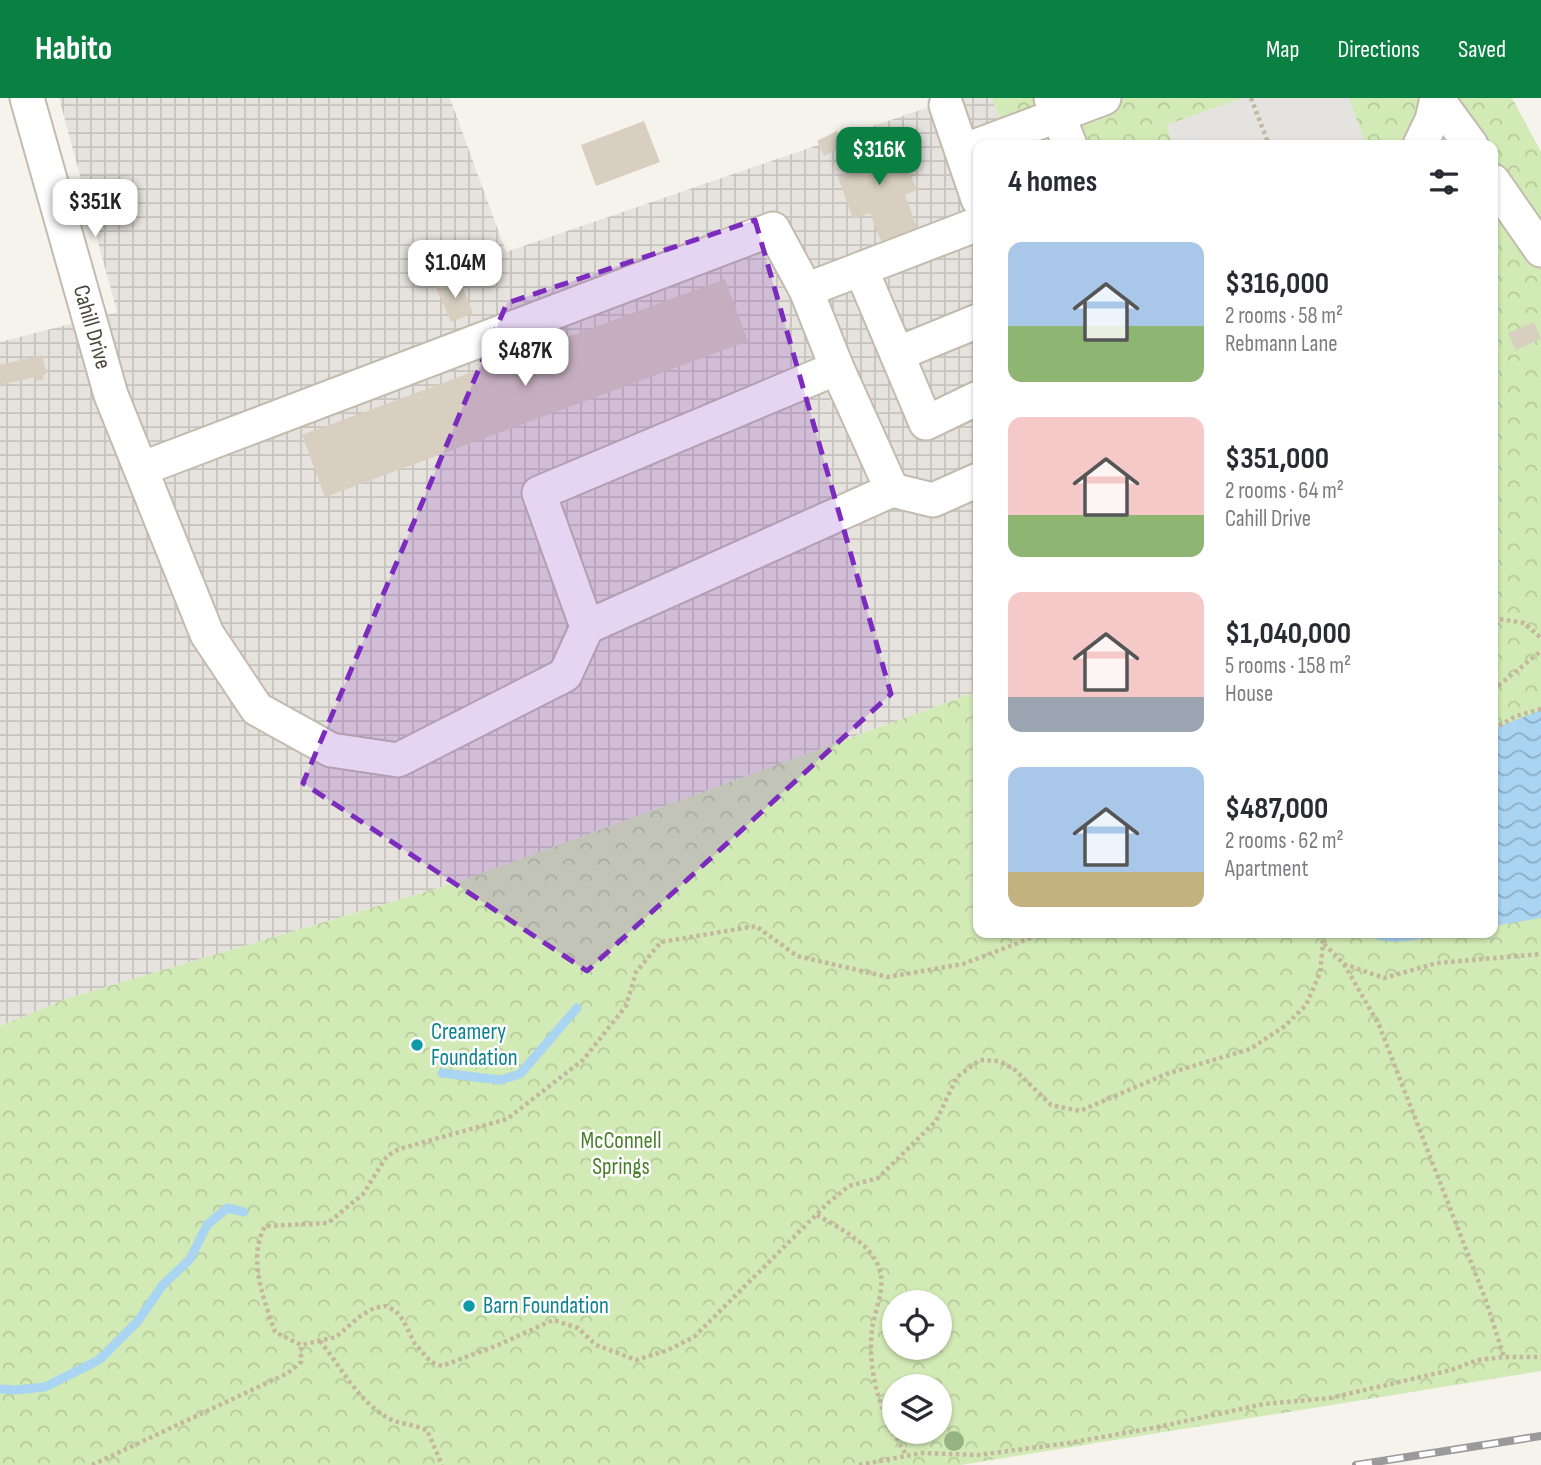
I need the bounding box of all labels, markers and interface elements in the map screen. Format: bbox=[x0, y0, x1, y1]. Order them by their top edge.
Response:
text: Habito bbox=[35, 29, 112, 69]
text: Map bbox=[1266, 35, 1299, 64]
text: Directions bbox=[1337, 35, 1420, 64]
text: Saved bbox=[1458, 35, 1506, 64]
pin: $316K bbox=[830, 127, 928, 187]
text: $316K bbox=[852, 136, 906, 164]
icon: filters bbox=[1425, 163, 1463, 201]
text: 4 homes bbox=[1008, 164, 1097, 200]
pin: $351K bbox=[46, 180, 144, 239]
text: $351K bbox=[69, 188, 121, 216]
pin: $1.04M bbox=[398, 240, 512, 300]
text: $1.04M bbox=[424, 249, 486, 277]
text: $316,000 bbox=[1225, 266, 1329, 302]
icon: home bbox=[1064, 270, 1148, 354]
street label: Cahill Drive bbox=[67, 282, 117, 372]
text: 2 rooms · 58 m² bbox=[1225, 302, 1343, 330]
pin: $487K bbox=[476, 328, 574, 388]
text: Rebmann Lane bbox=[1225, 330, 1338, 358]
text: $487K bbox=[498, 337, 552, 365]
text: $351,000 bbox=[1225, 441, 1329, 477]
icon: home bbox=[1064, 445, 1148, 529]
text: 2 rooms · 64 m² bbox=[1225, 477, 1344, 505]
text: Cahill Drive bbox=[1225, 505, 1311, 533]
text: $1,040,000 bbox=[1225, 616, 1351, 652]
icon: home bbox=[1064, 620, 1148, 704]
text: 5 rooms · 158 m² bbox=[1225, 652, 1351, 680]
text: House bbox=[1225, 680, 1273, 708]
text: $487,000 bbox=[1225, 791, 1328, 827]
icon: home bbox=[1064, 795, 1148, 879]
text: 2 rooms · 62 m² bbox=[1225, 827, 1344, 855]
text: Apartment bbox=[1225, 855, 1309, 883]
place label: Creamery Foundation bbox=[431, 1018, 518, 1072]
marker: Creamery Foundation bbox=[409, 1037, 425, 1053]
park label: McConnell Springs bbox=[581, 1127, 661, 1181]
map controls bbox=[882, 1290, 952, 1444]
button: locate bbox=[882, 1290, 952, 1360]
place label: Barn Foundation bbox=[483, 1292, 609, 1320]
marker: Barn Foundation bbox=[461, 1298, 477, 1314]
button: layers bbox=[882, 1374, 952, 1444]

